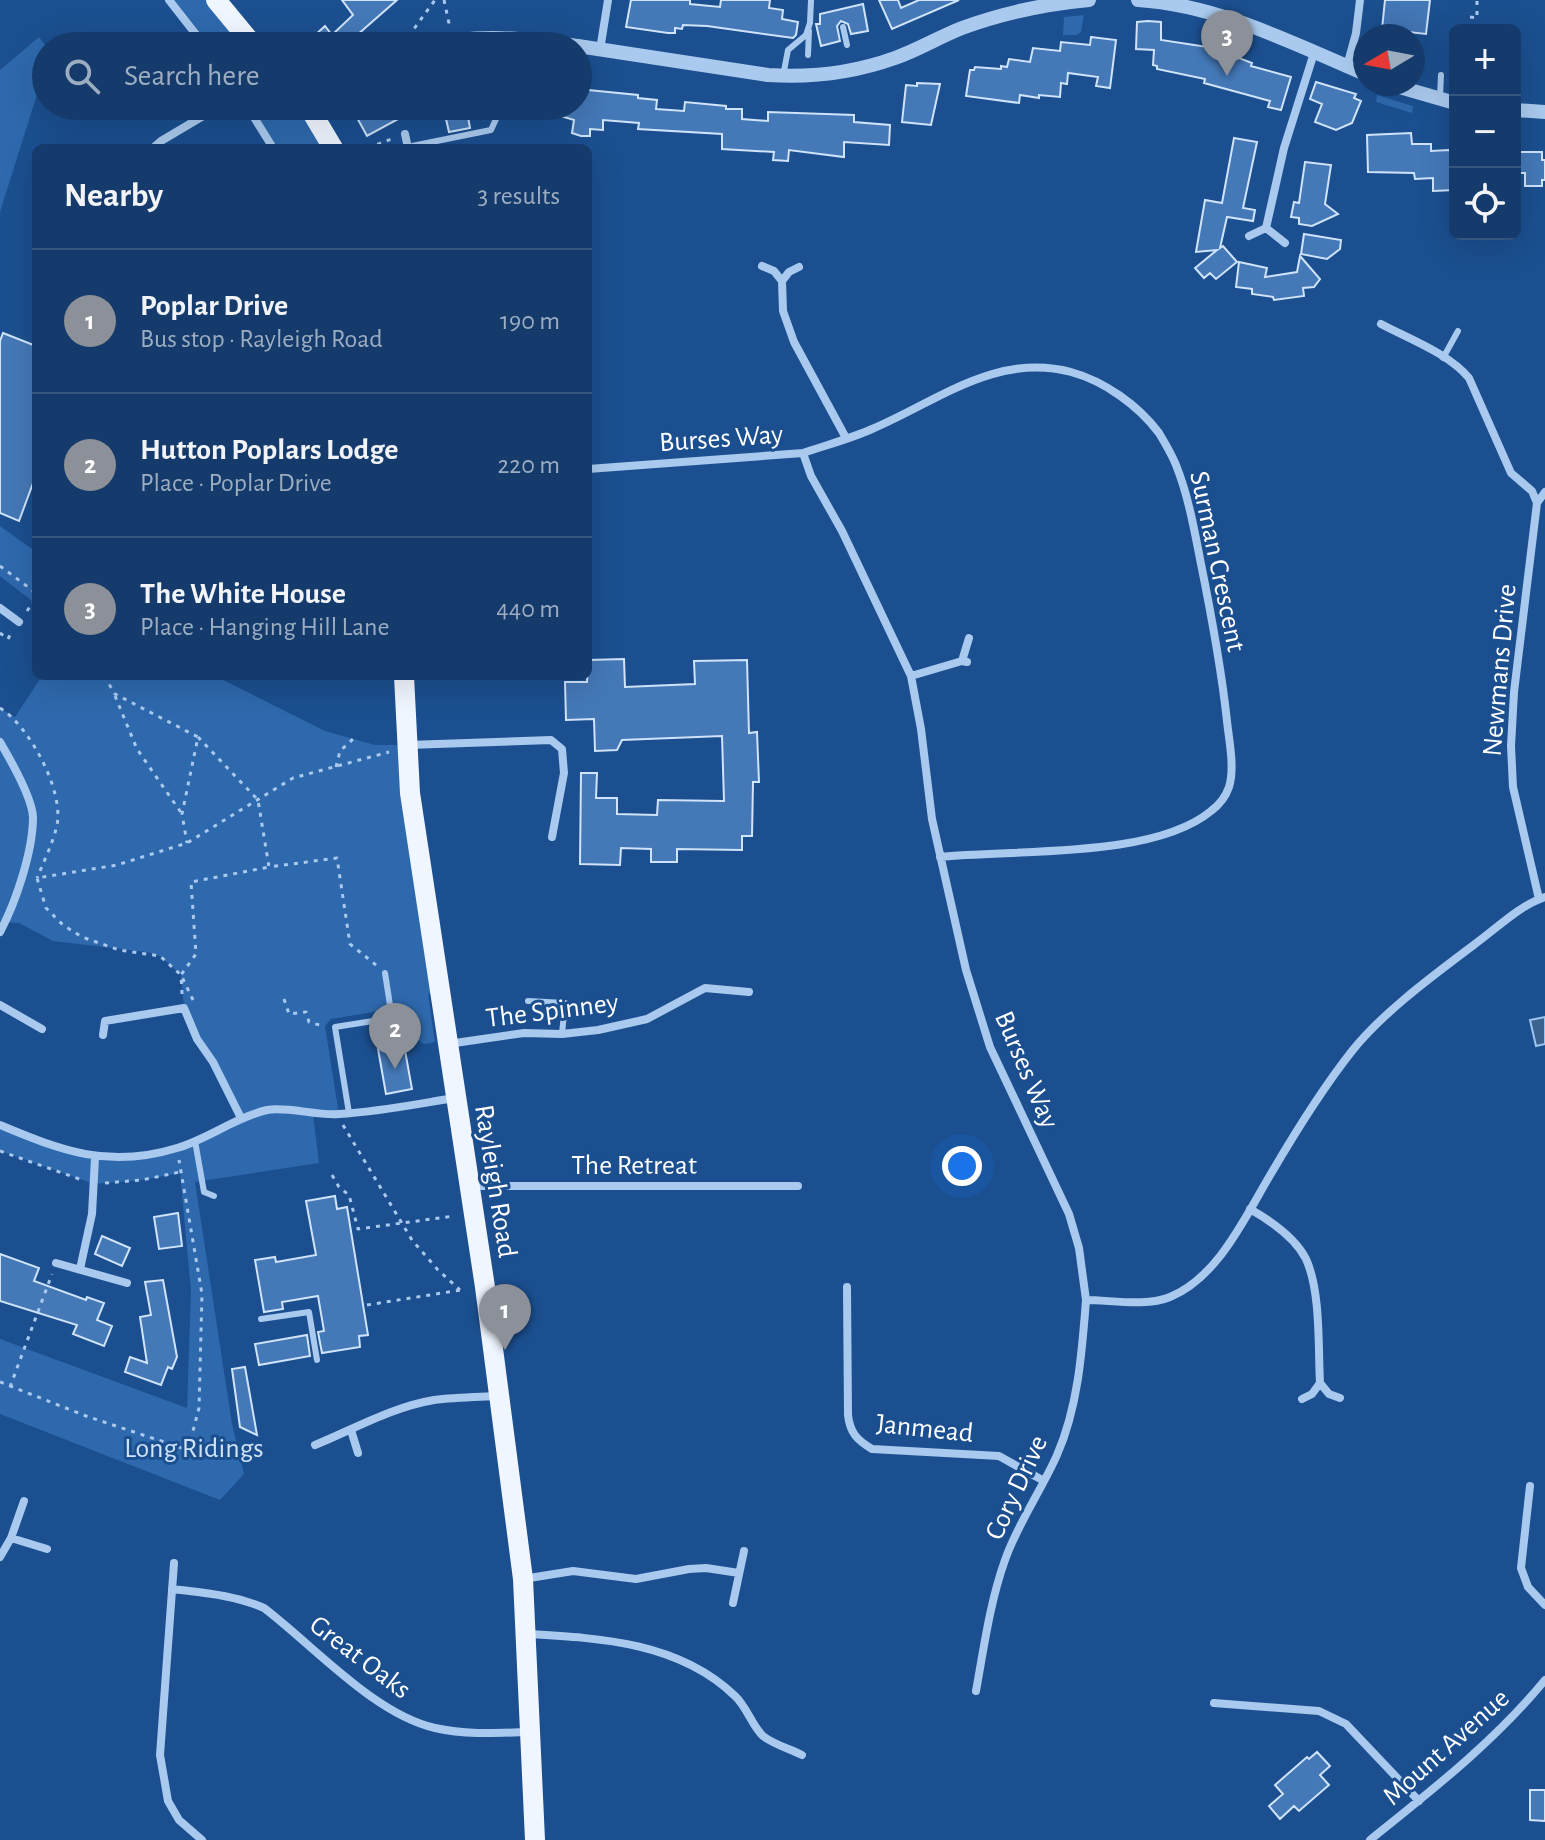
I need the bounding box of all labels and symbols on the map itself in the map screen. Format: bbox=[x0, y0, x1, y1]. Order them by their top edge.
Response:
pin: 3 bbox=[1201, 10, 1253, 76]
north arrow bbox=[1353, 24, 1425, 96]
street label: Burses Way bbox=[658, 421, 784, 457]
street label: Surman Crescent bbox=[1184, 469, 1250, 654]
street label: Newmans Drive bbox=[1479, 583, 1521, 758]
street label: The Spinney bbox=[484, 989, 620, 1033]
pin: 2 bbox=[369, 1003, 421, 1069]
street label: Burses Way bbox=[989, 1007, 1063, 1133]
street label: Rayleigh Road bbox=[469, 1103, 521, 1260]
your location bbox=[942, 1146, 982, 1186]
street label: The Retreat bbox=[571, 1152, 697, 1180]
pin: 1 bbox=[479, 1284, 531, 1350]
street label: Janmead bbox=[875, 1410, 975, 1448]
street label: Cory Drive bbox=[981, 1431, 1053, 1544]
park label: Long Ridings bbox=[124, 1435, 264, 1463]
street label: Great Oaks bbox=[304, 1611, 416, 1704]
street label: Mount Avenue bbox=[1378, 1684, 1515, 1811]

